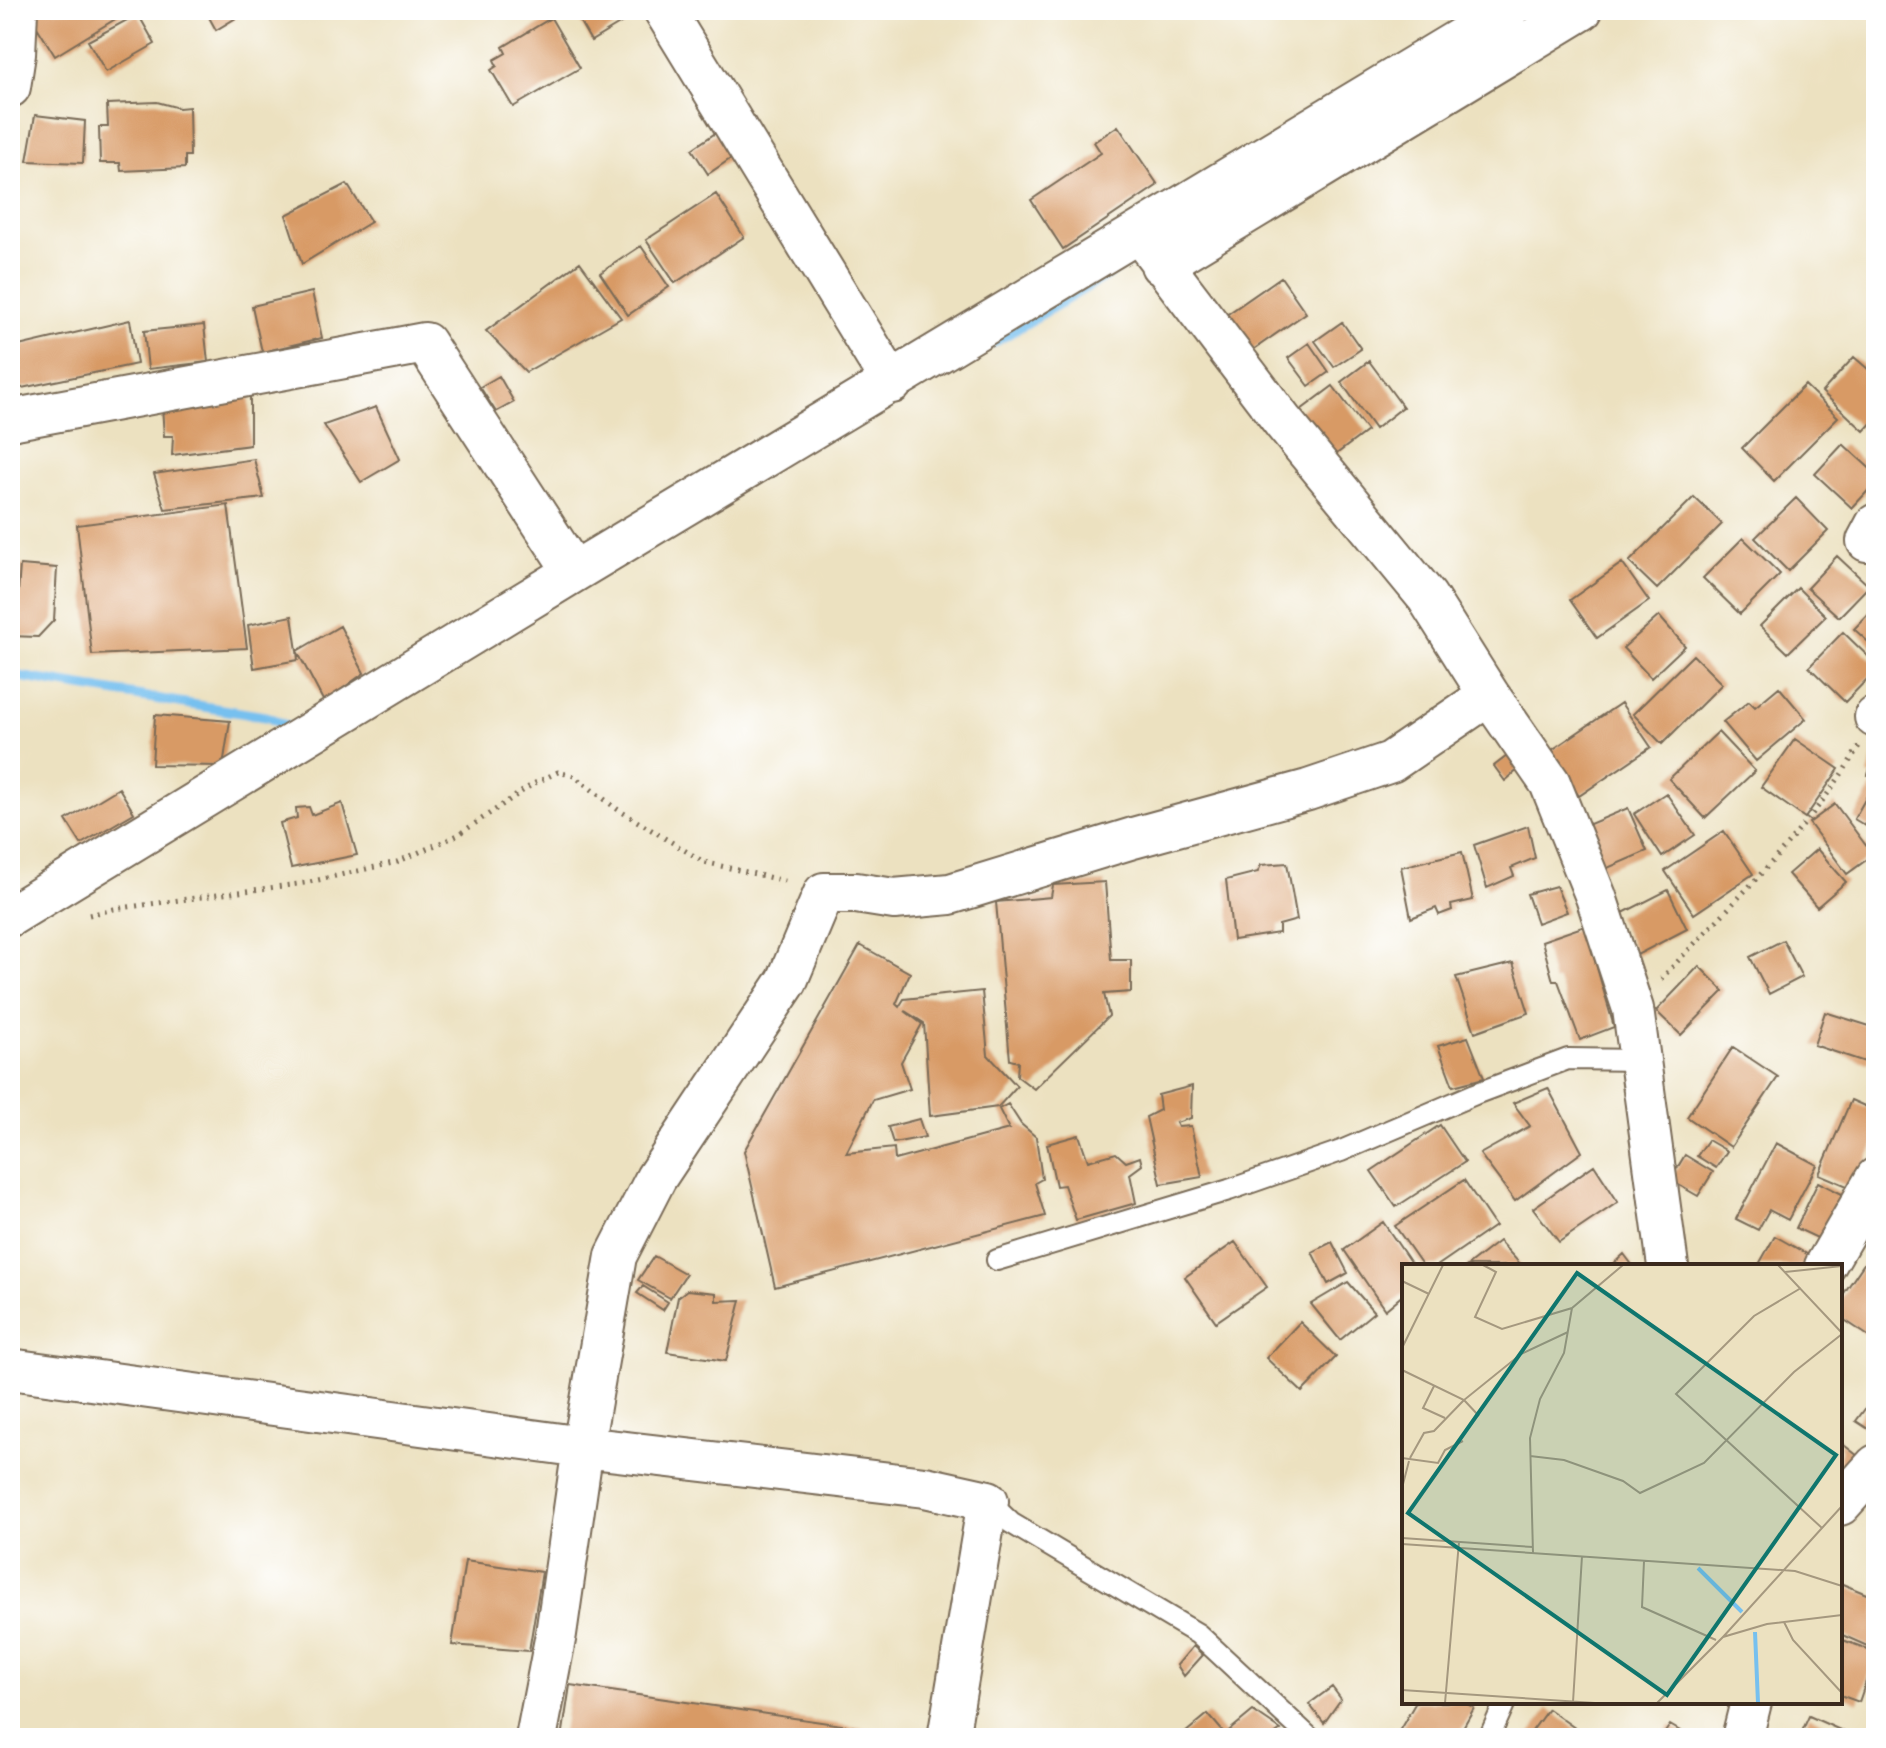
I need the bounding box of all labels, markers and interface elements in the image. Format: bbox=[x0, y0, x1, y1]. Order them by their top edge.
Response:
inset map bbox=[1402, 1264, 1842, 1704]

